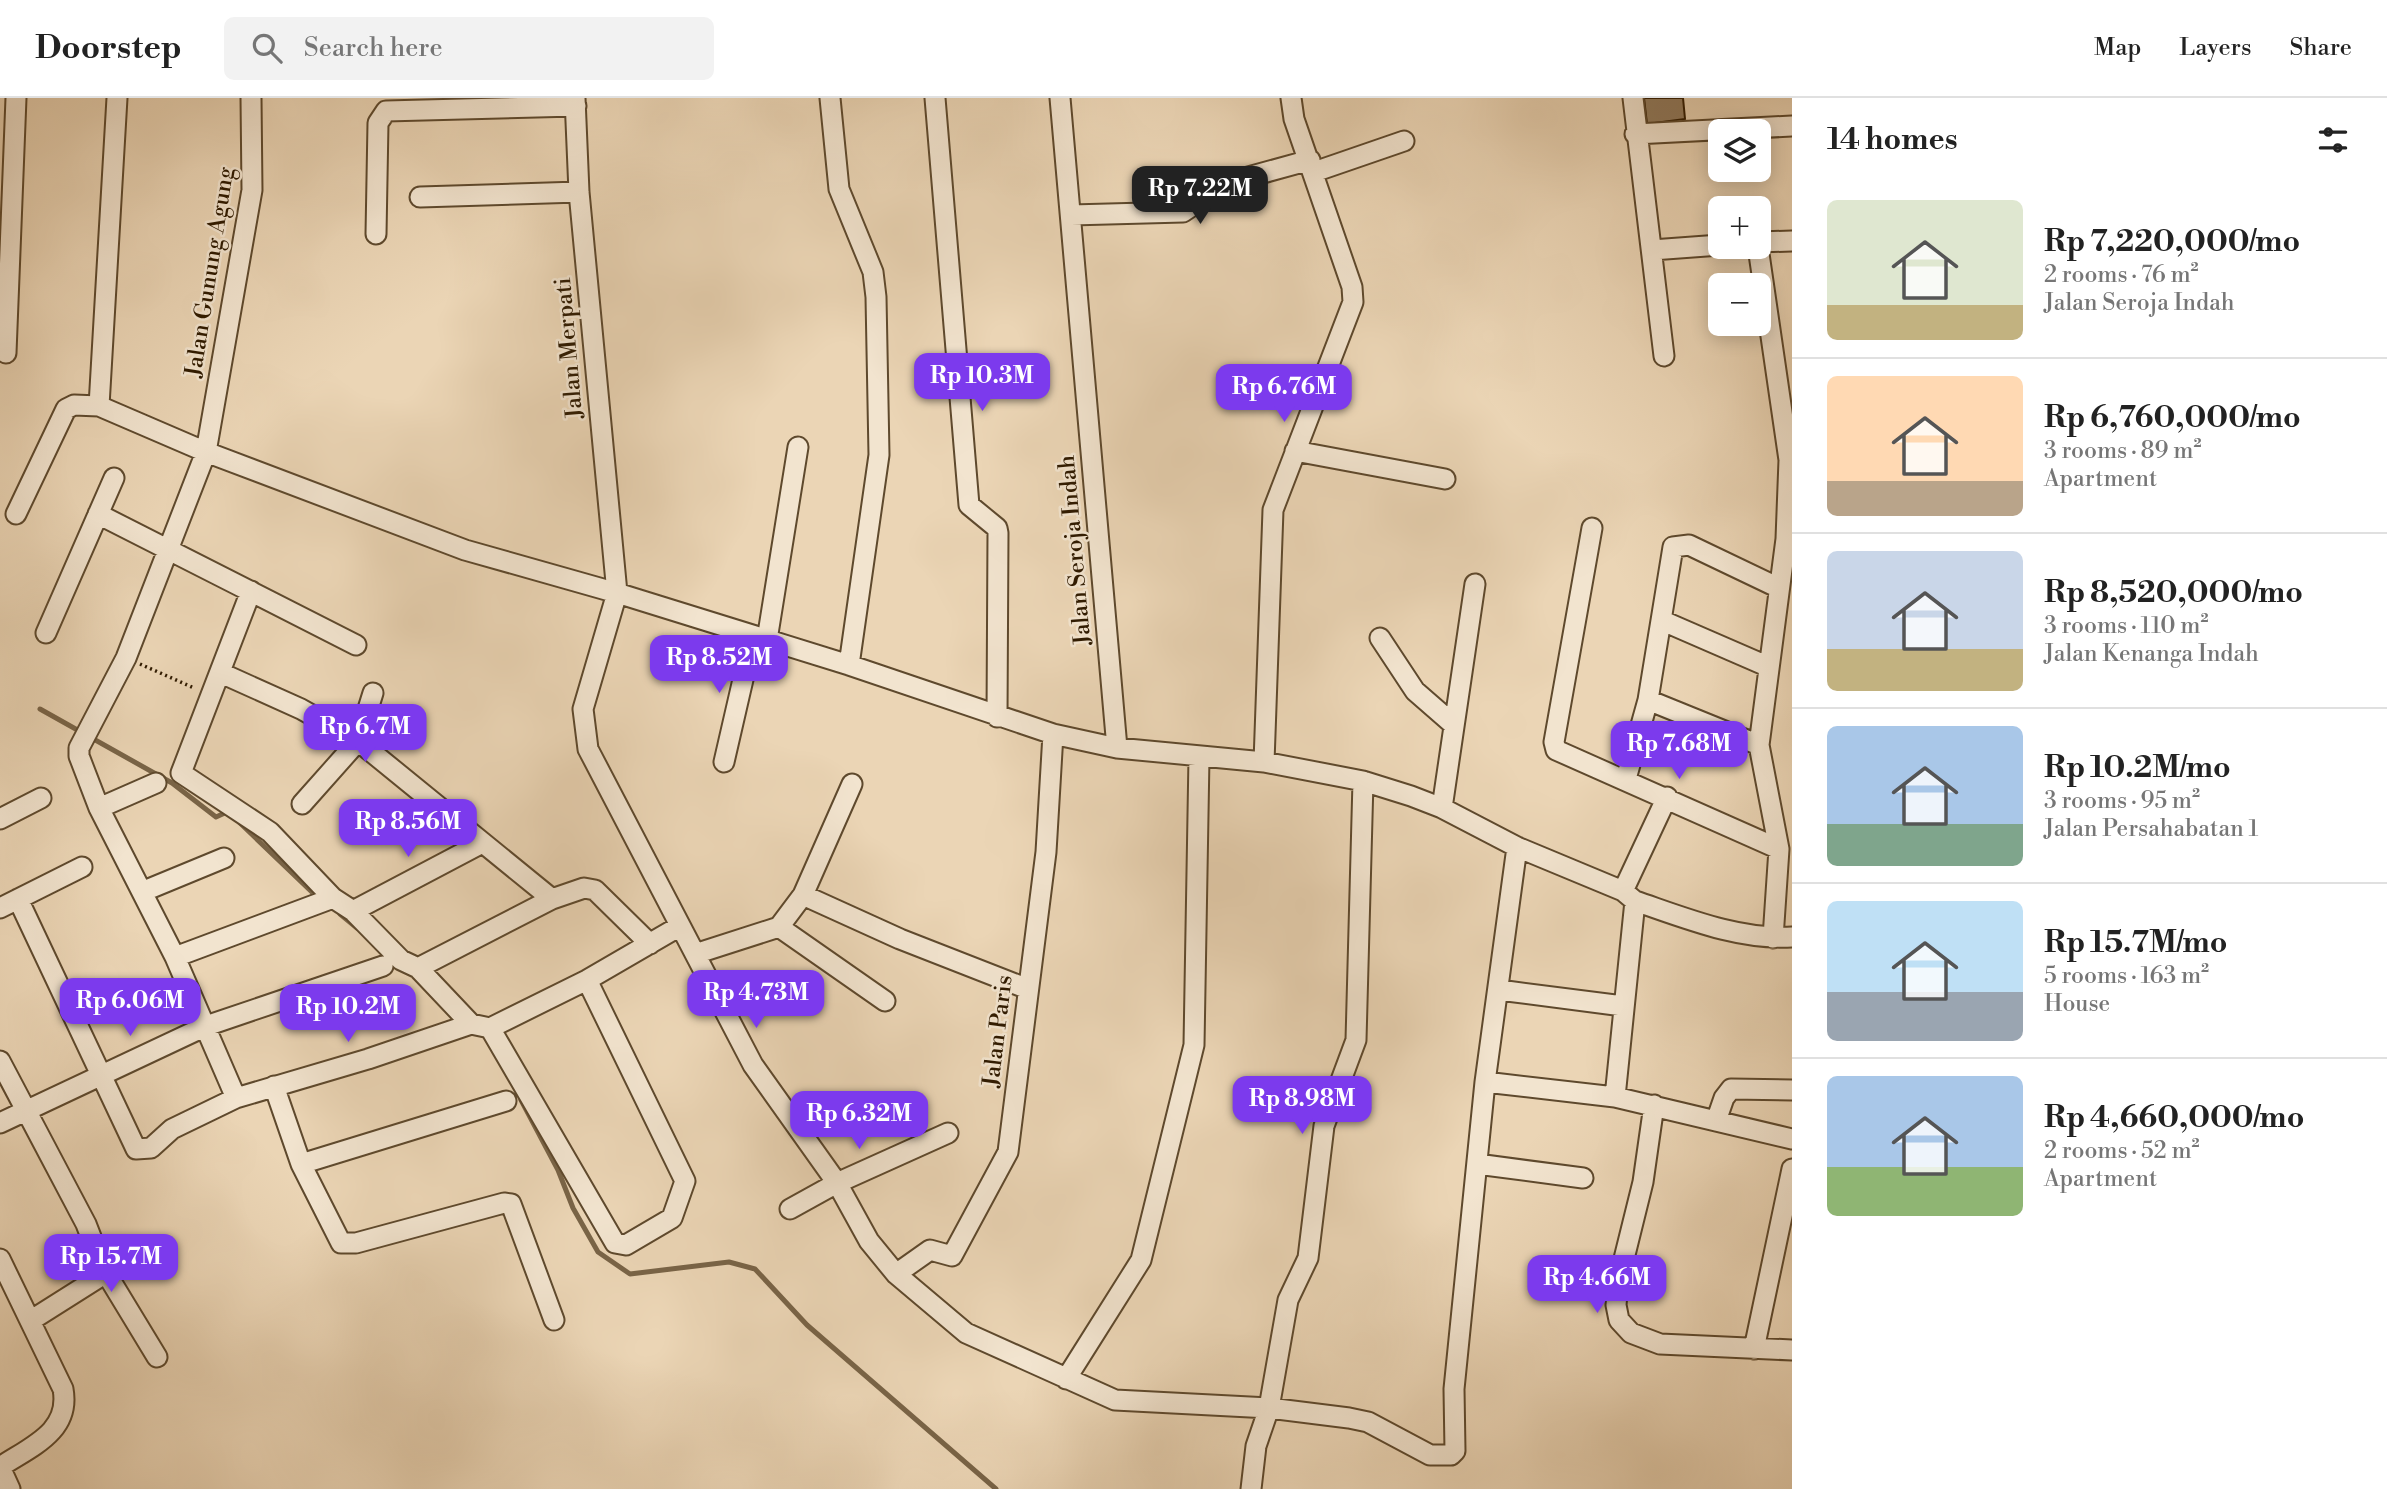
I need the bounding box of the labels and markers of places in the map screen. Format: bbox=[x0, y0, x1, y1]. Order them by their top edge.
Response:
pin: Rp 7.22M bbox=[1128, 166, 1272, 226]
pin: Rp 10.3M bbox=[910, 354, 1054, 413]
pin: Rp 6.76M bbox=[1212, 364, 1356, 424]
pin: Rp 8.52M bbox=[647, 636, 791, 695]
pin: Rp 6.7M bbox=[300, 704, 430, 764]
pin: Rp 7.68M bbox=[1607, 722, 1751, 781]
pin: Rp 8.56M bbox=[336, 800, 480, 859]
pin: Rp 4.73M bbox=[684, 970, 828, 1030]
pin: Rp 6.06M bbox=[58, 978, 202, 1038]
pin: Rp 10.2M bbox=[276, 984, 420, 1044]
pin: Rp 8.98M bbox=[1230, 1076, 1374, 1136]
pin: Rp 6.32M bbox=[787, 1091, 931, 1151]
pin: Rp 15.7M bbox=[39, 1234, 183, 1294]
pin: Rp 4.66M bbox=[1525, 1256, 1669, 1315]

